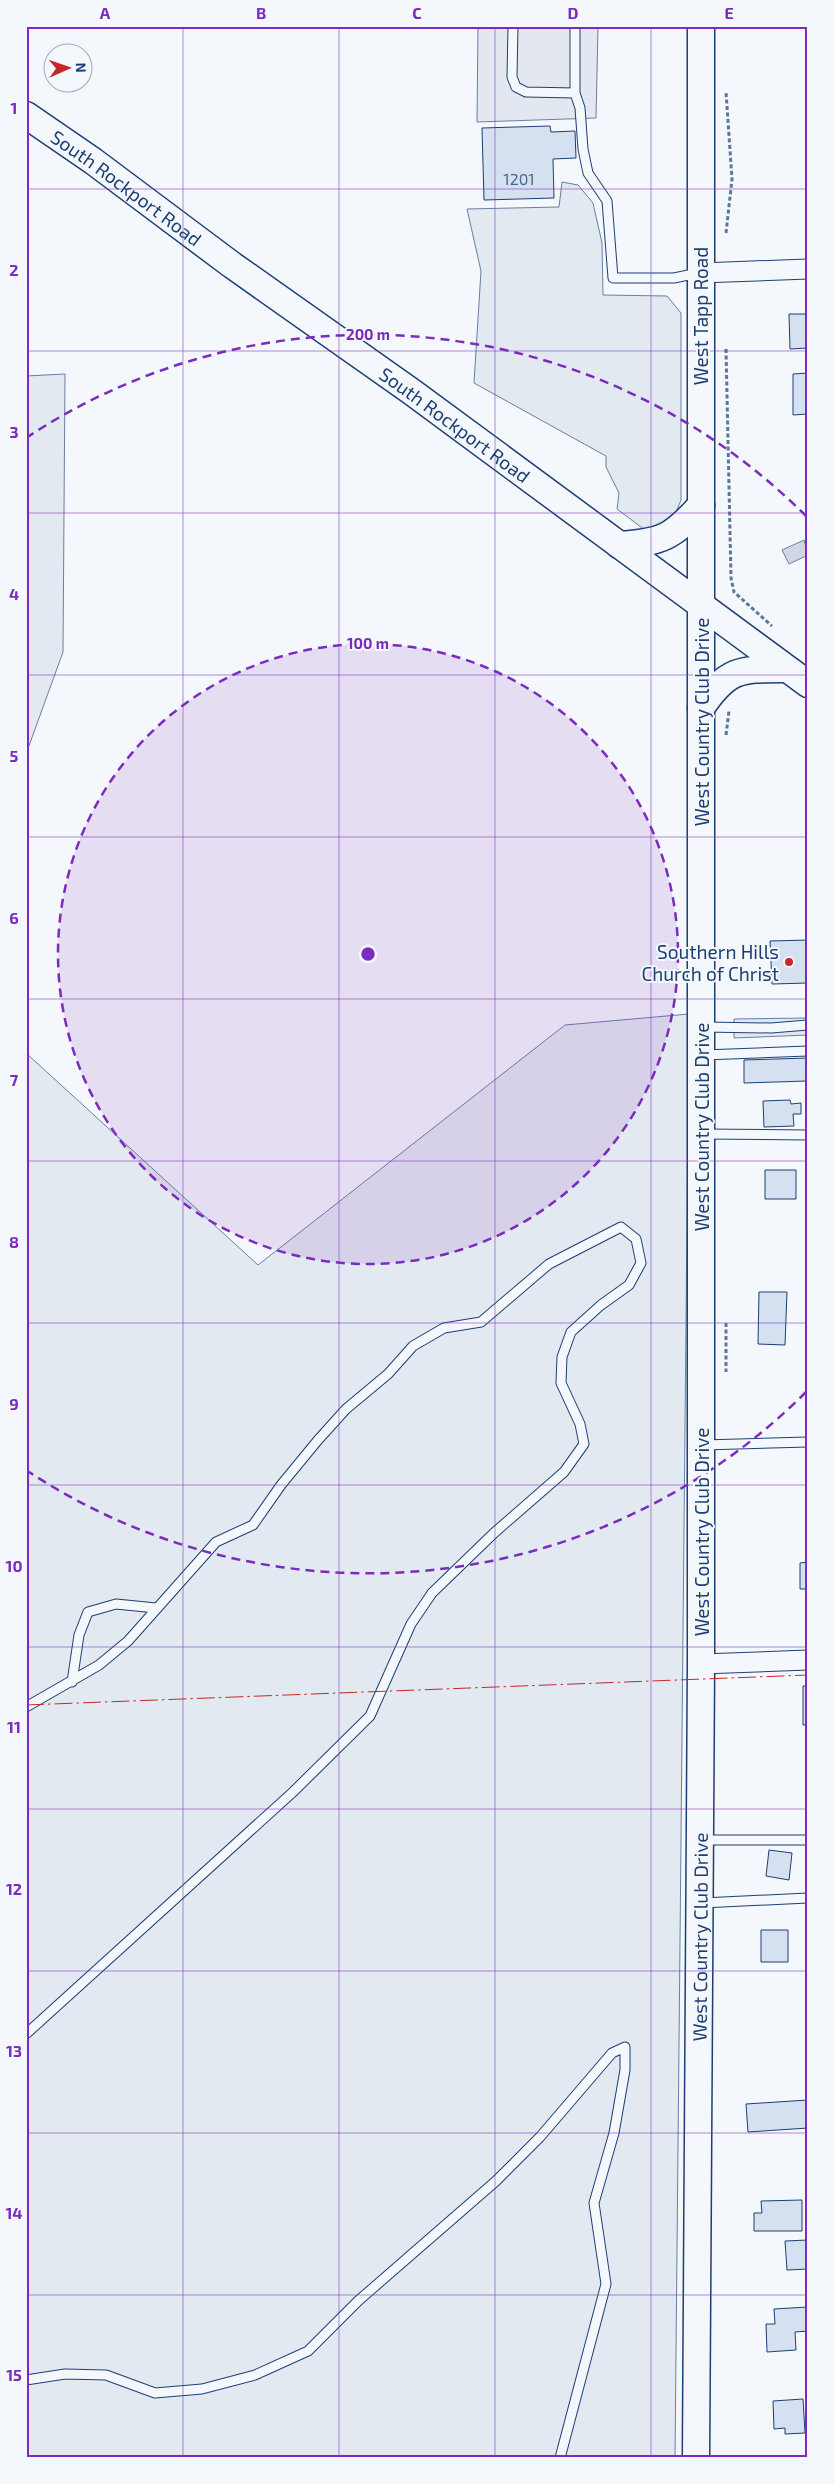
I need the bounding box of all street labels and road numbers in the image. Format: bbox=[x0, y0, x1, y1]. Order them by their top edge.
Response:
street label: South Rockport Road bbox=[47, 124, 207, 250]
street label: West Tapp Road bbox=[689, 247, 712, 385]
street label: South Rockport Road bbox=[375, 361, 535, 487]
street label: West Country Club Drive bbox=[690, 618, 713, 826]
street label: West Country Club Drive bbox=[690, 1023, 713, 1231]
street label: West Country Club Drive bbox=[690, 1428, 713, 1636]
street label: West Country Club Drive bbox=[687, 1832, 711, 2042]

